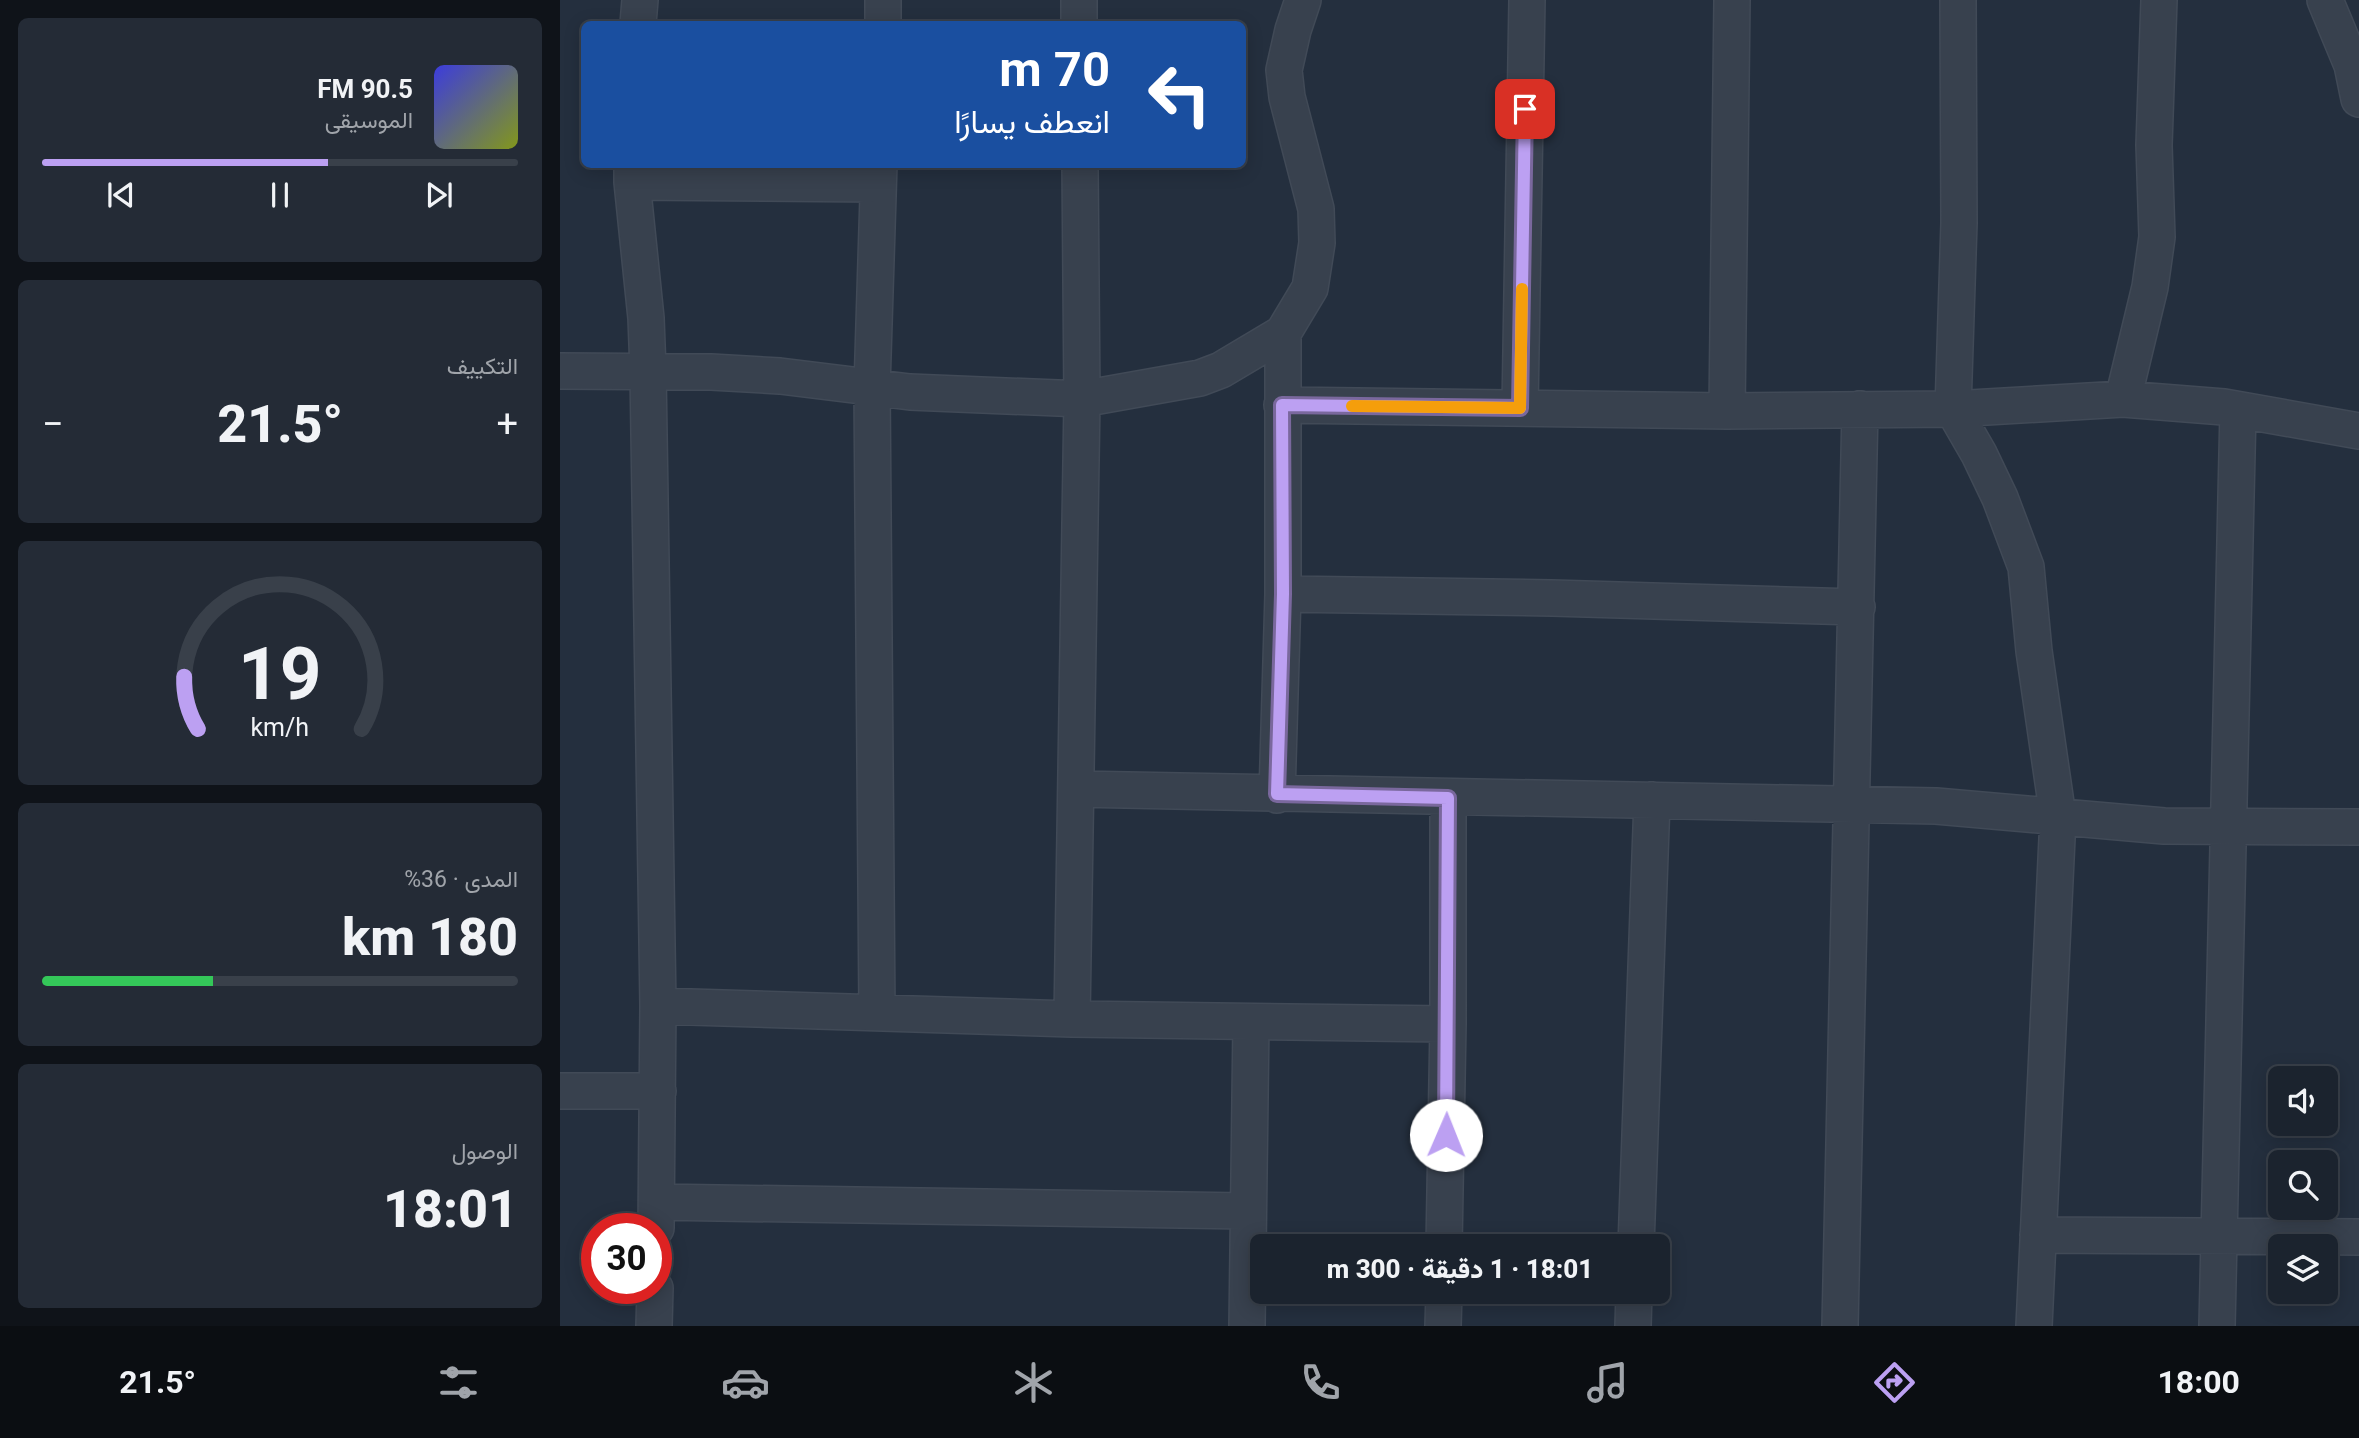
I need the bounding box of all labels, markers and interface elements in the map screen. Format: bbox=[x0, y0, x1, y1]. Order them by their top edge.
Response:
text: 70 m bbox=[999, 41, 1110, 98]
icon: left bbox=[1134, 49, 1225, 140]
text: 90.5 FM bbox=[317, 74, 413, 104]
pin bbox=[1495, 79, 1555, 139]
icon: arrive bbox=[1506, 90, 1544, 128]
text: انعطف يسارًا bbox=[954, 103, 1110, 141]
text: الموسيقى bbox=[325, 107, 413, 134]
icon: previous bbox=[102, 176, 140, 214]
icon: pause bbox=[261, 176, 299, 214]
icon: next bbox=[420, 176, 458, 214]
text: التكييف bbox=[447, 353, 518, 380]
text: 21.5° bbox=[217, 394, 343, 455]
text: − bbox=[42, 402, 64, 446]
text: + bbox=[496, 402, 518, 446]
text: 19 bbox=[238, 631, 322, 717]
text: km/h bbox=[251, 713, 309, 742]
text: المدى · 36% bbox=[404, 866, 518, 893]
text: 180 km bbox=[342, 907, 518, 968]
map controls bbox=[2268, 1066, 2338, 1304]
button: sound bbox=[2268, 1066, 2338, 1136]
position arrow bbox=[1409, 1098, 1483, 1172]
text: الوصول bbox=[452, 1138, 518, 1165]
button: search bbox=[2268, 1150, 2338, 1220]
text: 18:01 bbox=[383, 1179, 518, 1240]
speed limit sign: 30 bbox=[581, 1213, 672, 1304]
button: layers bbox=[2268, 1234, 2338, 1304]
text: 18:01 · 1 دقيقة · 300 m bbox=[1327, 1254, 1593, 1284]
icon: filters bbox=[434, 1358, 483, 1407]
icon: car bbox=[721, 1358, 770, 1407]
icon: climate bbox=[1009, 1358, 1058, 1407]
icon: phone bbox=[1296, 1358, 1345, 1407]
icon: music bbox=[1583, 1358, 1632, 1407]
icon: directions bbox=[1870, 1358, 1919, 1407]
text: 21.5° bbox=[119, 1363, 196, 1401]
text: 18:00 bbox=[2157, 1363, 2240, 1401]

